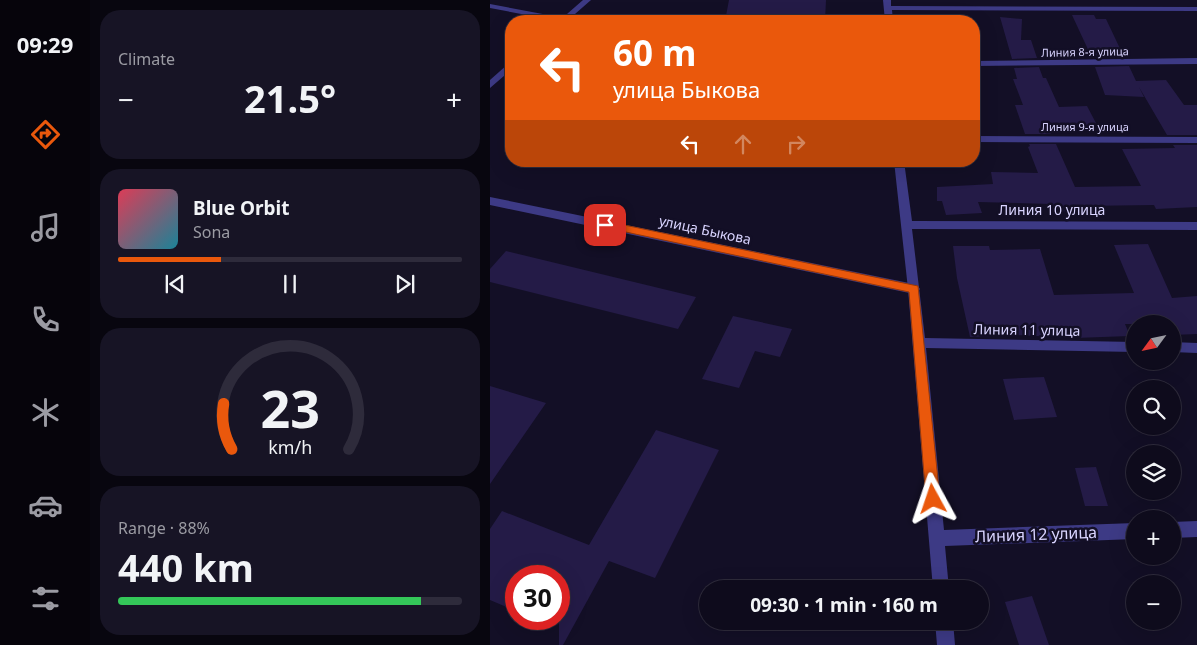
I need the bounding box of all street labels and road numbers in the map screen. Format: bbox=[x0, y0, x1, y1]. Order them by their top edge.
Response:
street label: Линия 8-я улица bbox=[1041, 43, 1129, 60]
street label: Линия 9-я улица bbox=[1041, 119, 1129, 134]
street label: Линия 10 улица bbox=[999, 200, 1105, 219]
street label: улица Быкова bbox=[657, 210, 753, 249]
street label: Линия 11 улица bbox=[973, 319, 1081, 340]
street label: Линия 12 улица bbox=[975, 521, 1097, 547]

